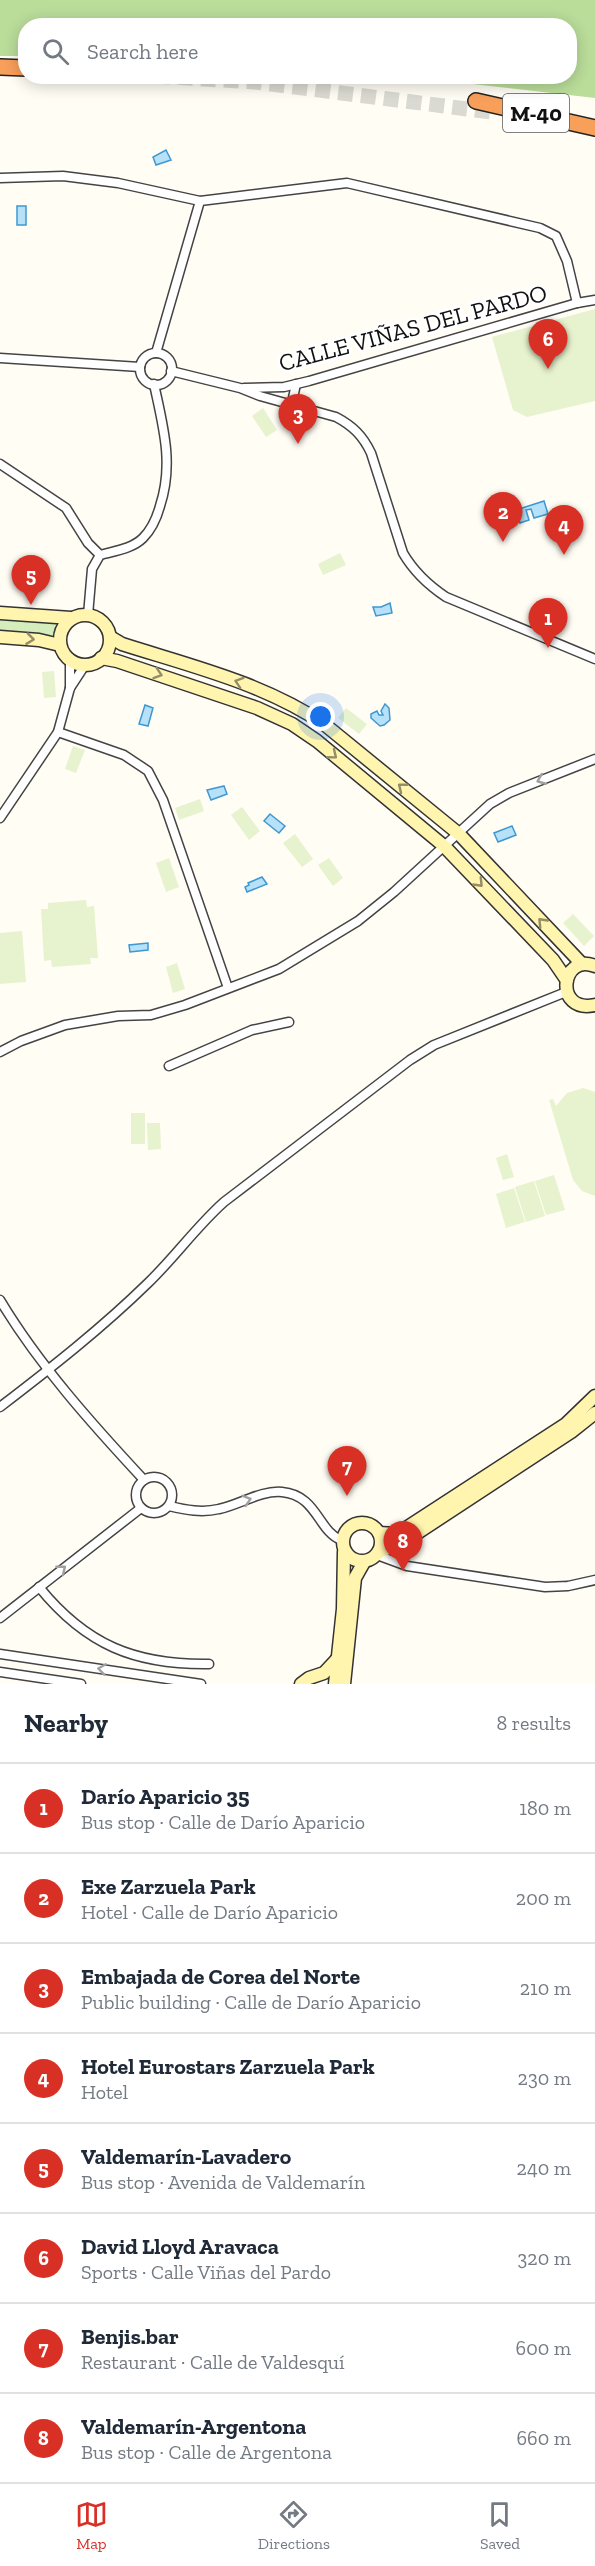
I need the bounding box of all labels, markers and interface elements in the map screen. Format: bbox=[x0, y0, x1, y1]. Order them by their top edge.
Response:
search box bbox=[18, 18, 577, 84]
icon: search bbox=[39, 35, 72, 68]
text: Search here bbox=[87, 38, 198, 65]
road number: M-40 bbox=[503, 94, 569, 132]
street label: CALLE VIÑAS DEL PARDO bbox=[276, 278, 550, 377]
pin: 6 bbox=[528, 320, 568, 369]
pin: 3 bbox=[278, 394, 318, 444]
pin: 2 bbox=[484, 492, 522, 542]
pin: 4 bbox=[544, 506, 584, 555]
pin: 5 bbox=[12, 556, 51, 605]
pin: 1 bbox=[528, 598, 568, 648]
one-way arrow bbox=[26, 632, 35, 644]
one-way arrow bbox=[152, 667, 163, 679]
one-way arrow bbox=[235, 677, 245, 689]
your location bbox=[306, 702, 335, 731]
one-way arrow bbox=[326, 747, 337, 758]
one-way arrow bbox=[536, 773, 546, 786]
one-way arrow bbox=[398, 783, 409, 794]
one-way arrow bbox=[472, 876, 483, 887]
one-way arrow bbox=[538, 919, 549, 929]
pin: 7 bbox=[328, 1446, 366, 1496]
one-way arrow bbox=[241, 1495, 252, 1507]
pin: 8 bbox=[384, 1522, 422, 1571]
one-way arrow bbox=[55, 1565, 66, 1576]
one-way arrow bbox=[97, 1664, 106, 1676]
text: Nearby bbox=[24, 1707, 108, 1739]
text: 8 results bbox=[496, 1711, 571, 1735]
text: Darío Aparicio 35 bbox=[81, 1783, 249, 1810]
text: 1 bbox=[39, 1796, 48, 1820]
text: 180 m bbox=[519, 1796, 571, 1820]
text: Bus stop · Calle de Darío Aparicio bbox=[81, 1810, 365, 1834]
text: Exe Zarzuela Park bbox=[81, 1873, 256, 1900]
text: 2 bbox=[38, 1886, 49, 1910]
text: 200 m bbox=[516, 1886, 571, 1910]
text: Hotel · Calle de Darío Aparicio bbox=[81, 1900, 338, 1924]
text: Embajada de Corea del Norte bbox=[81, 1963, 360, 1990]
text: 3 bbox=[38, 1976, 49, 2000]
text: 210 m bbox=[520, 1976, 571, 2000]
text: Public building · Calle de Darío Aparicio bbox=[81, 1990, 421, 2014]
text: Hotel Eurostars Zarzuela Park bbox=[81, 2053, 375, 2080]
text: 4 bbox=[38, 2066, 49, 2090]
text: 230 m bbox=[518, 2066, 571, 2090]
text: Hotel bbox=[81, 2080, 128, 2104]
text: Valdemarín-Lavadero bbox=[81, 2143, 291, 2170]
text: 5 bbox=[38, 2156, 49, 2180]
text: 240 m bbox=[517, 2156, 571, 2180]
text: Bus stop · Avenida de Valdemarín bbox=[81, 2170, 365, 2194]
text: David Lloyd Aravaca bbox=[81, 2233, 279, 2260]
text: 6 bbox=[38, 2246, 49, 2270]
text: 320 m bbox=[518, 2246, 571, 2270]
text: Sports · Calle Viñas del Pardo bbox=[81, 2260, 331, 2284]
text: Benjis.bar bbox=[81, 2323, 179, 2350]
text: 7 bbox=[39, 2336, 48, 2360]
text: 600 m bbox=[516, 2336, 571, 2360]
text: Restaurant · Calle de Valdesquí bbox=[81, 2350, 345, 2374]
text: Valdemarín-Argentona bbox=[81, 2413, 306, 2440]
text: 8 bbox=[38, 2426, 49, 2450]
text: 660 m bbox=[516, 2426, 571, 2450]
text: Bus stop · Calle de Argentona bbox=[81, 2440, 332, 2464]
tab: Map bbox=[75, 2498, 108, 2553]
tab: Directions bbox=[258, 2498, 330, 2553]
tab: Saved bbox=[480, 2498, 520, 2553]

